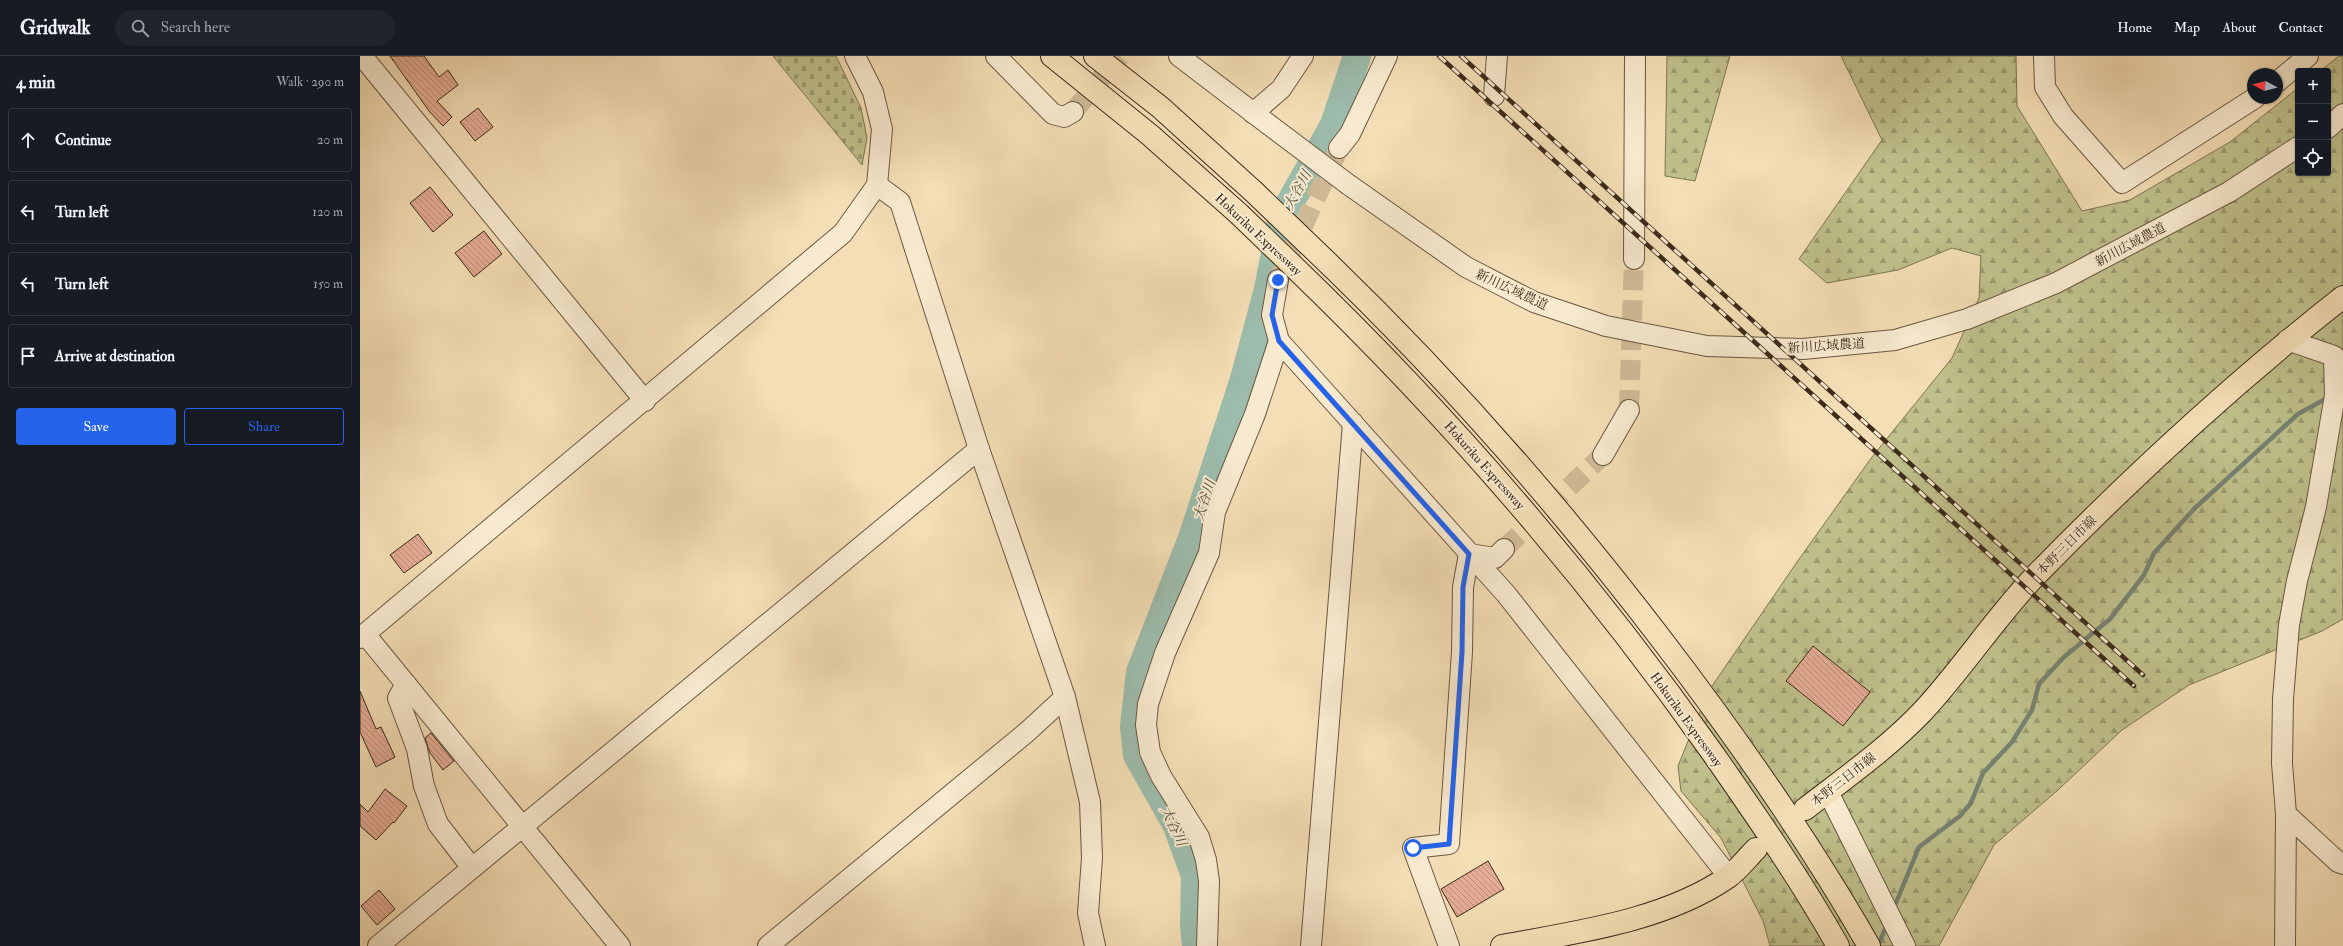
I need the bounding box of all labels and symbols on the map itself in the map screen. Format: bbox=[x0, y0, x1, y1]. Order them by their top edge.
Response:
north arrow bbox=[2247, 68, 2283, 104]
water label: 大谷川 bbox=[1280, 166, 1316, 213]
street label: Hokuriku Expressway bbox=[1211, 190, 1305, 280]
street label: 新川広域農道 bbox=[2092, 220, 2169, 270]
street label: 新川広域農道 bbox=[1473, 266, 1550, 314]
route end bbox=[1269, 271, 1287, 289]
street label: 新川広域農道 bbox=[1787, 335, 1866, 357]
street label: Hokuriku Expressway bbox=[1440, 418, 1528, 514]
water label: 大谷川 bbox=[1190, 476, 1220, 523]
street label: 本野三日市線 bbox=[2033, 512, 2100, 579]
street label: Hokuriku Expressway bbox=[1646, 669, 1726, 771]
street label: 本野三日市線 bbox=[1808, 749, 1879, 810]
water label: 大谷川 bbox=[1157, 804, 1191, 851]
route start bbox=[1404, 839, 1422, 857]

